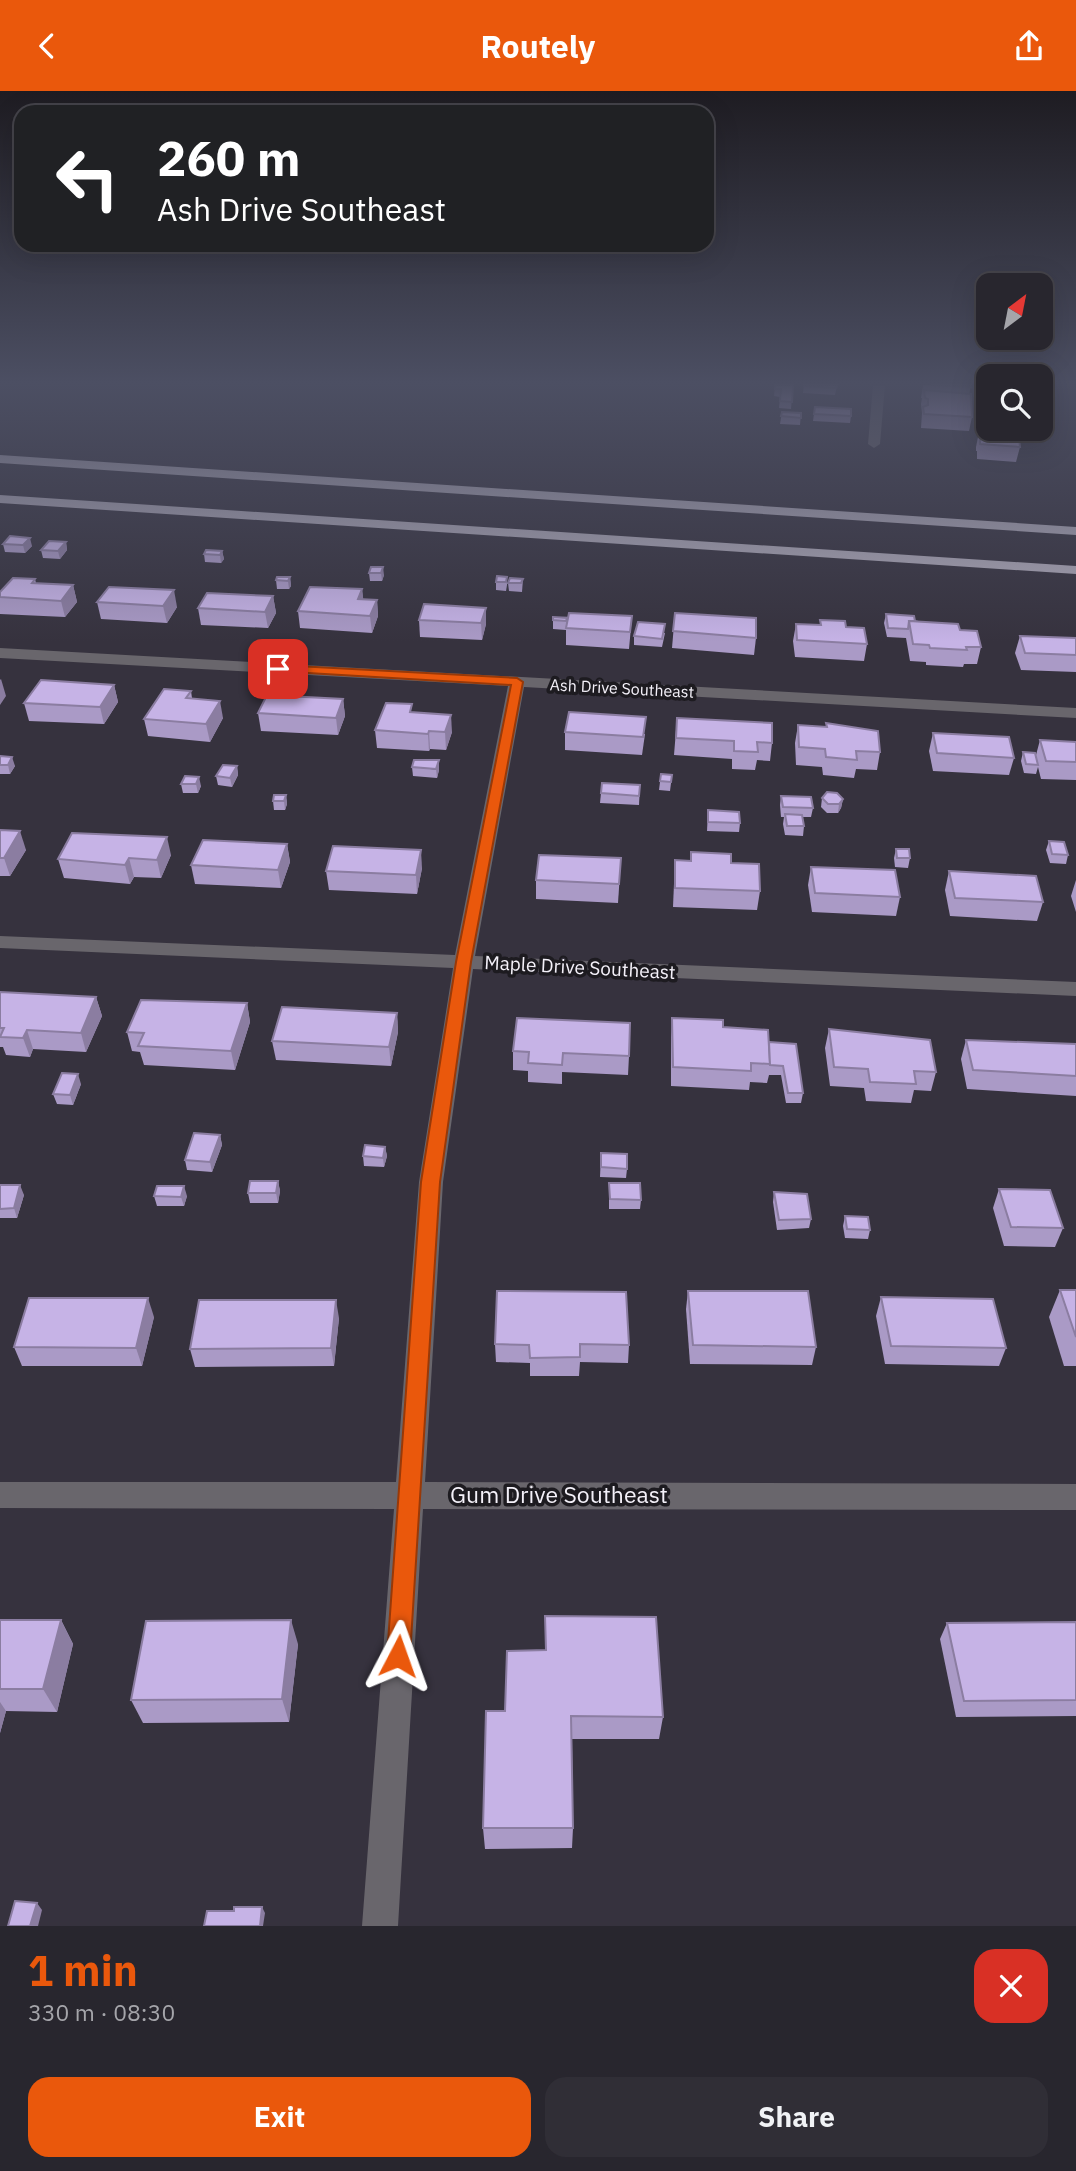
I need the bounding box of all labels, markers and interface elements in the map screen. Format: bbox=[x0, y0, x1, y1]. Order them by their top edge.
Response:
text: Routely bbox=[481, 25, 595, 67]
icon: back bbox=[28, 27, 66, 65]
icon: share bbox=[1010, 27, 1048, 65]
text: 260 m bbox=[157, 126, 301, 189]
icon: left bbox=[42, 133, 133, 224]
text: Ash Drive Southeast bbox=[157, 188, 446, 230]
north arrow bbox=[976, 273, 1054, 350]
map controls bbox=[976, 273, 1053, 441]
button: search bbox=[976, 364, 1053, 441]
pin bbox=[248, 639, 308, 699]
icon: arrive bbox=[259, 650, 297, 688]
street label: Ash Drive Southeast bbox=[549, 674, 695, 702]
street label: Maple Drive Southeast bbox=[484, 950, 676, 984]
street label: Gum Drive Southeast bbox=[450, 1479, 668, 1509]
position arrow bbox=[361, 1619, 435, 1693]
text: 1 min bbox=[28, 1943, 138, 1998]
button: close bbox=[974, 1949, 1048, 2023]
text: 330 m · 08:30 bbox=[28, 1997, 175, 2027]
button: Exit bbox=[28, 2077, 531, 2157]
button: Share bbox=[545, 2077, 1048, 2157]

